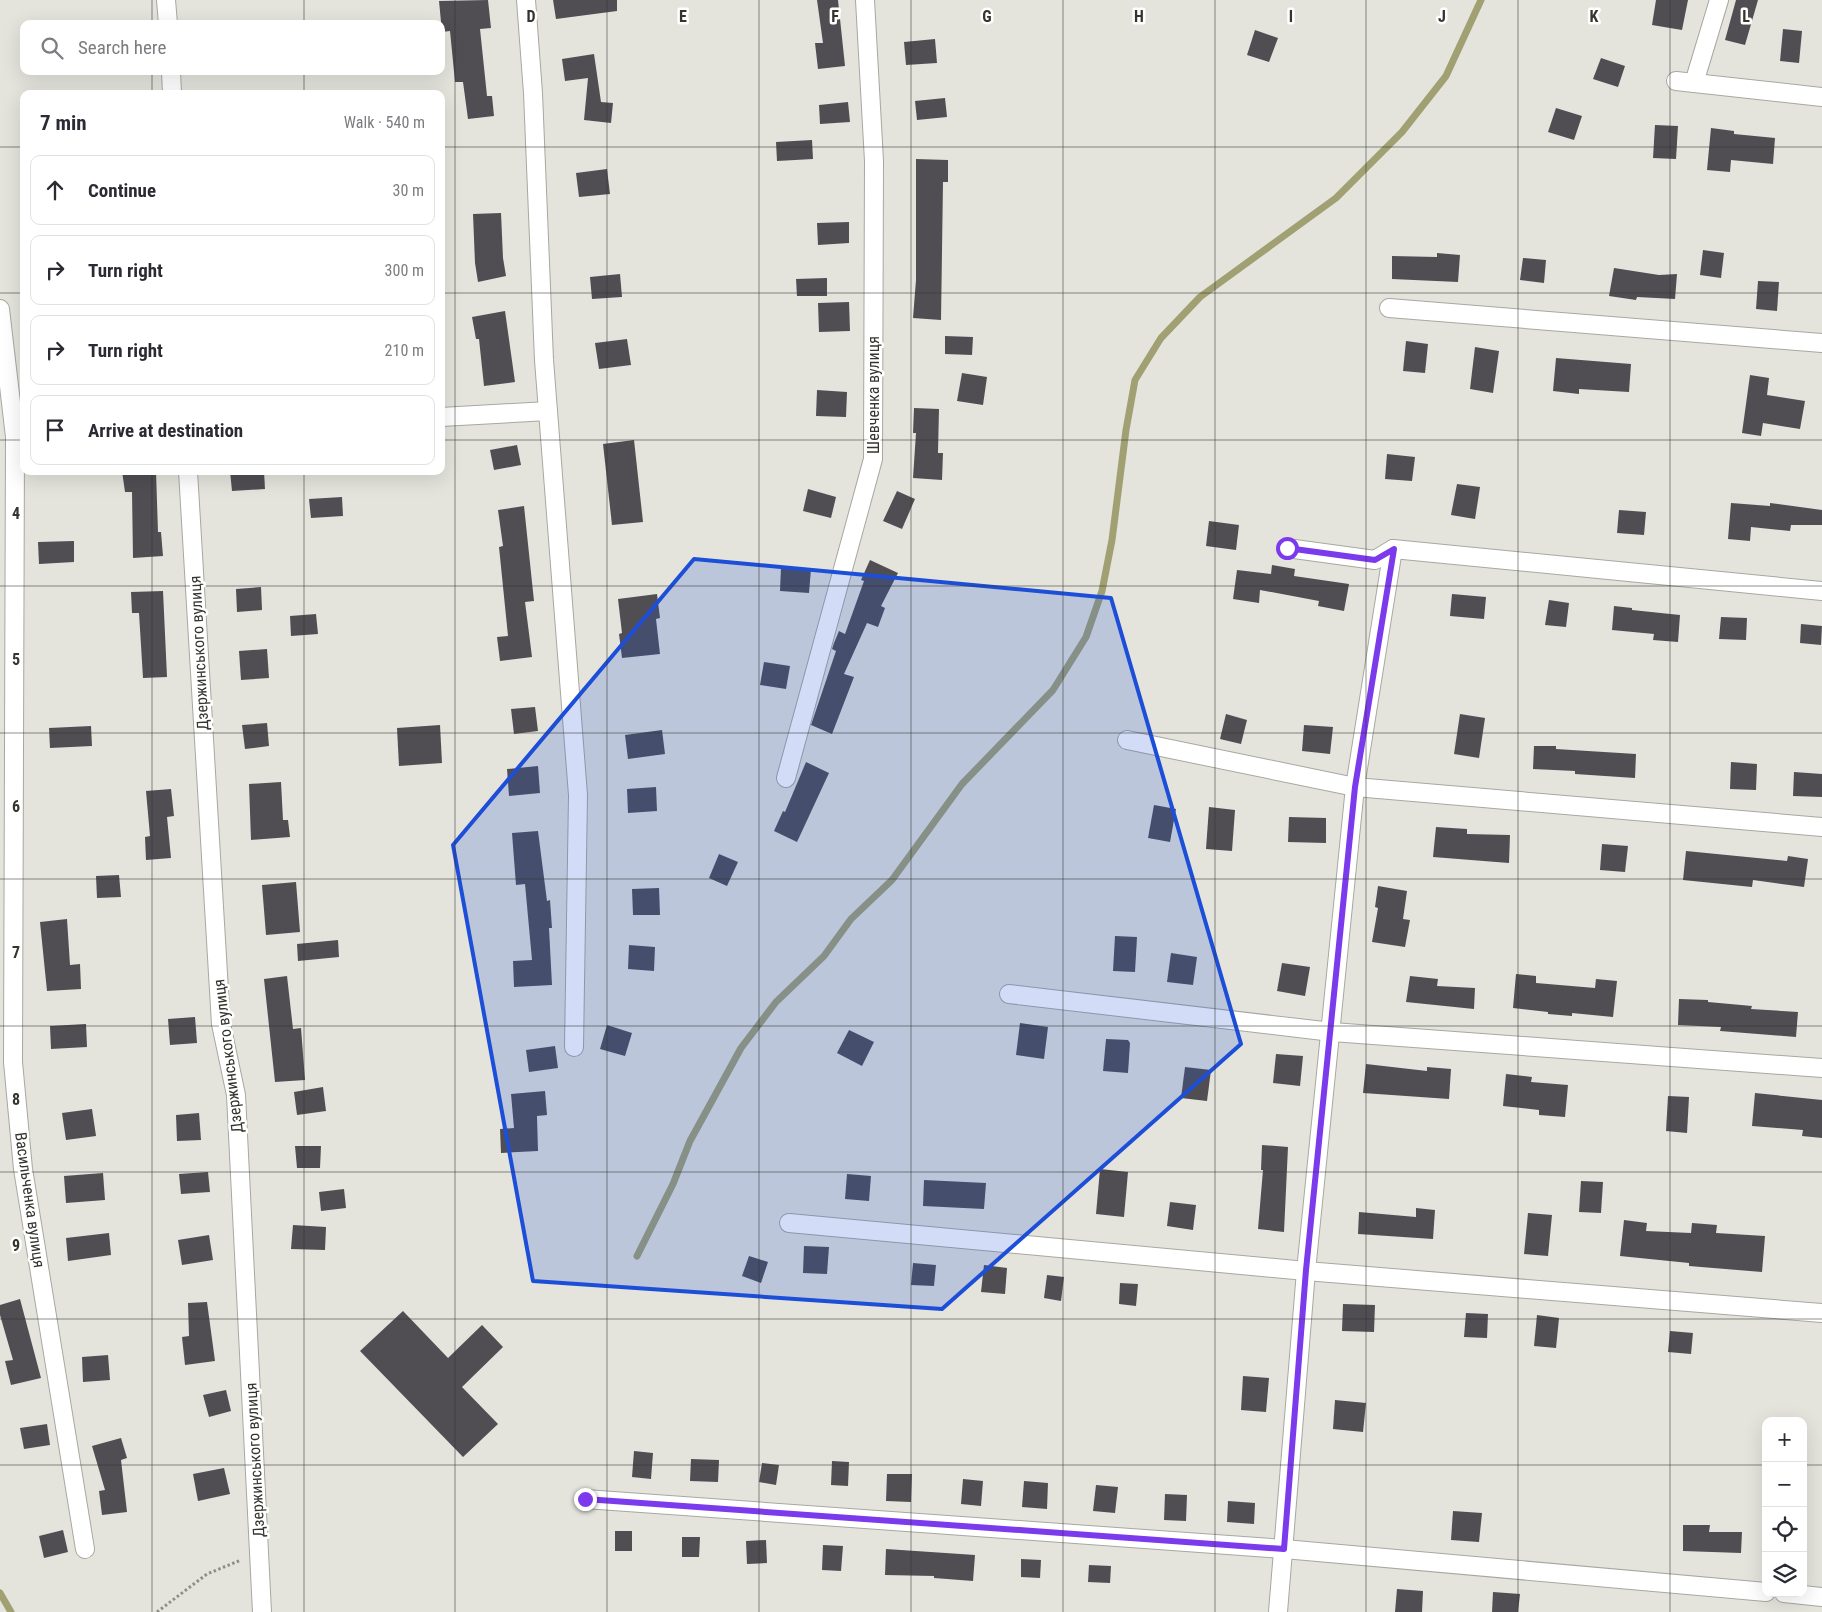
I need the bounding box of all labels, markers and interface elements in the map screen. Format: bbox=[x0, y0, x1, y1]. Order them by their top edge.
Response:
text: D bbox=[526, 7, 536, 26]
text: E bbox=[679, 7, 687, 26]
text: F bbox=[831, 7, 839, 26]
text: G bbox=[982, 7, 992, 26]
text: H bbox=[1134, 7, 1144, 26]
text: I bbox=[1289, 7, 1293, 26]
text: J bbox=[1438, 7, 1446, 26]
text: K bbox=[1590, 7, 1599, 26]
text: L bbox=[1742, 7, 1750, 26]
search box bbox=[20, 20, 445, 75]
icon: search bbox=[38, 34, 66, 62]
text: Search here bbox=[78, 36, 166, 59]
text: 7 min bbox=[40, 111, 87, 135]
text: Walk · 540 m bbox=[344, 113, 425, 132]
icon: ahead bbox=[41, 176, 69, 204]
text: Continue bbox=[88, 179, 156, 202]
text: 30 m bbox=[392, 181, 424, 200]
icon: right bbox=[41, 256, 69, 284]
text: Turn right bbox=[88, 259, 163, 282]
text: 300 m bbox=[385, 261, 424, 280]
icon: right bbox=[41, 336, 69, 364]
street label: Шевченка вулиця bbox=[864, 336, 883, 454]
text: Turn right bbox=[88, 339, 163, 362]
text: 210 m bbox=[385, 341, 424, 360]
icon: arrive bbox=[41, 416, 69, 444]
text: Arrive at destination bbox=[88, 419, 243, 442]
text: 4 bbox=[12, 504, 20, 523]
route start bbox=[1276, 537, 1299, 560]
street label: Дзержинського вулиця bbox=[185, 575, 213, 731]
text: 5 bbox=[12, 650, 20, 669]
text: 6 bbox=[12, 797, 20, 816]
text: 7 bbox=[12, 943, 20, 962]
street label: Дзержинського вулиця bbox=[209, 978, 247, 1134]
text: 8 bbox=[12, 1090, 20, 1109]
street label: Васильченка вулиця bbox=[11, 1131, 49, 1269]
text: 9 bbox=[12, 1236, 20, 1255]
street label: Дзержинського вулиця bbox=[241, 1382, 269, 1538]
map controls bbox=[1762, 1417, 1807, 1597]
button: + bbox=[1762, 1417, 1807, 1462]
button: − bbox=[1762, 1462, 1807, 1507]
route end bbox=[574, 1488, 597, 1511]
button: locate bbox=[1762, 1507, 1807, 1552]
button: layers bbox=[1762, 1552, 1807, 1597]

